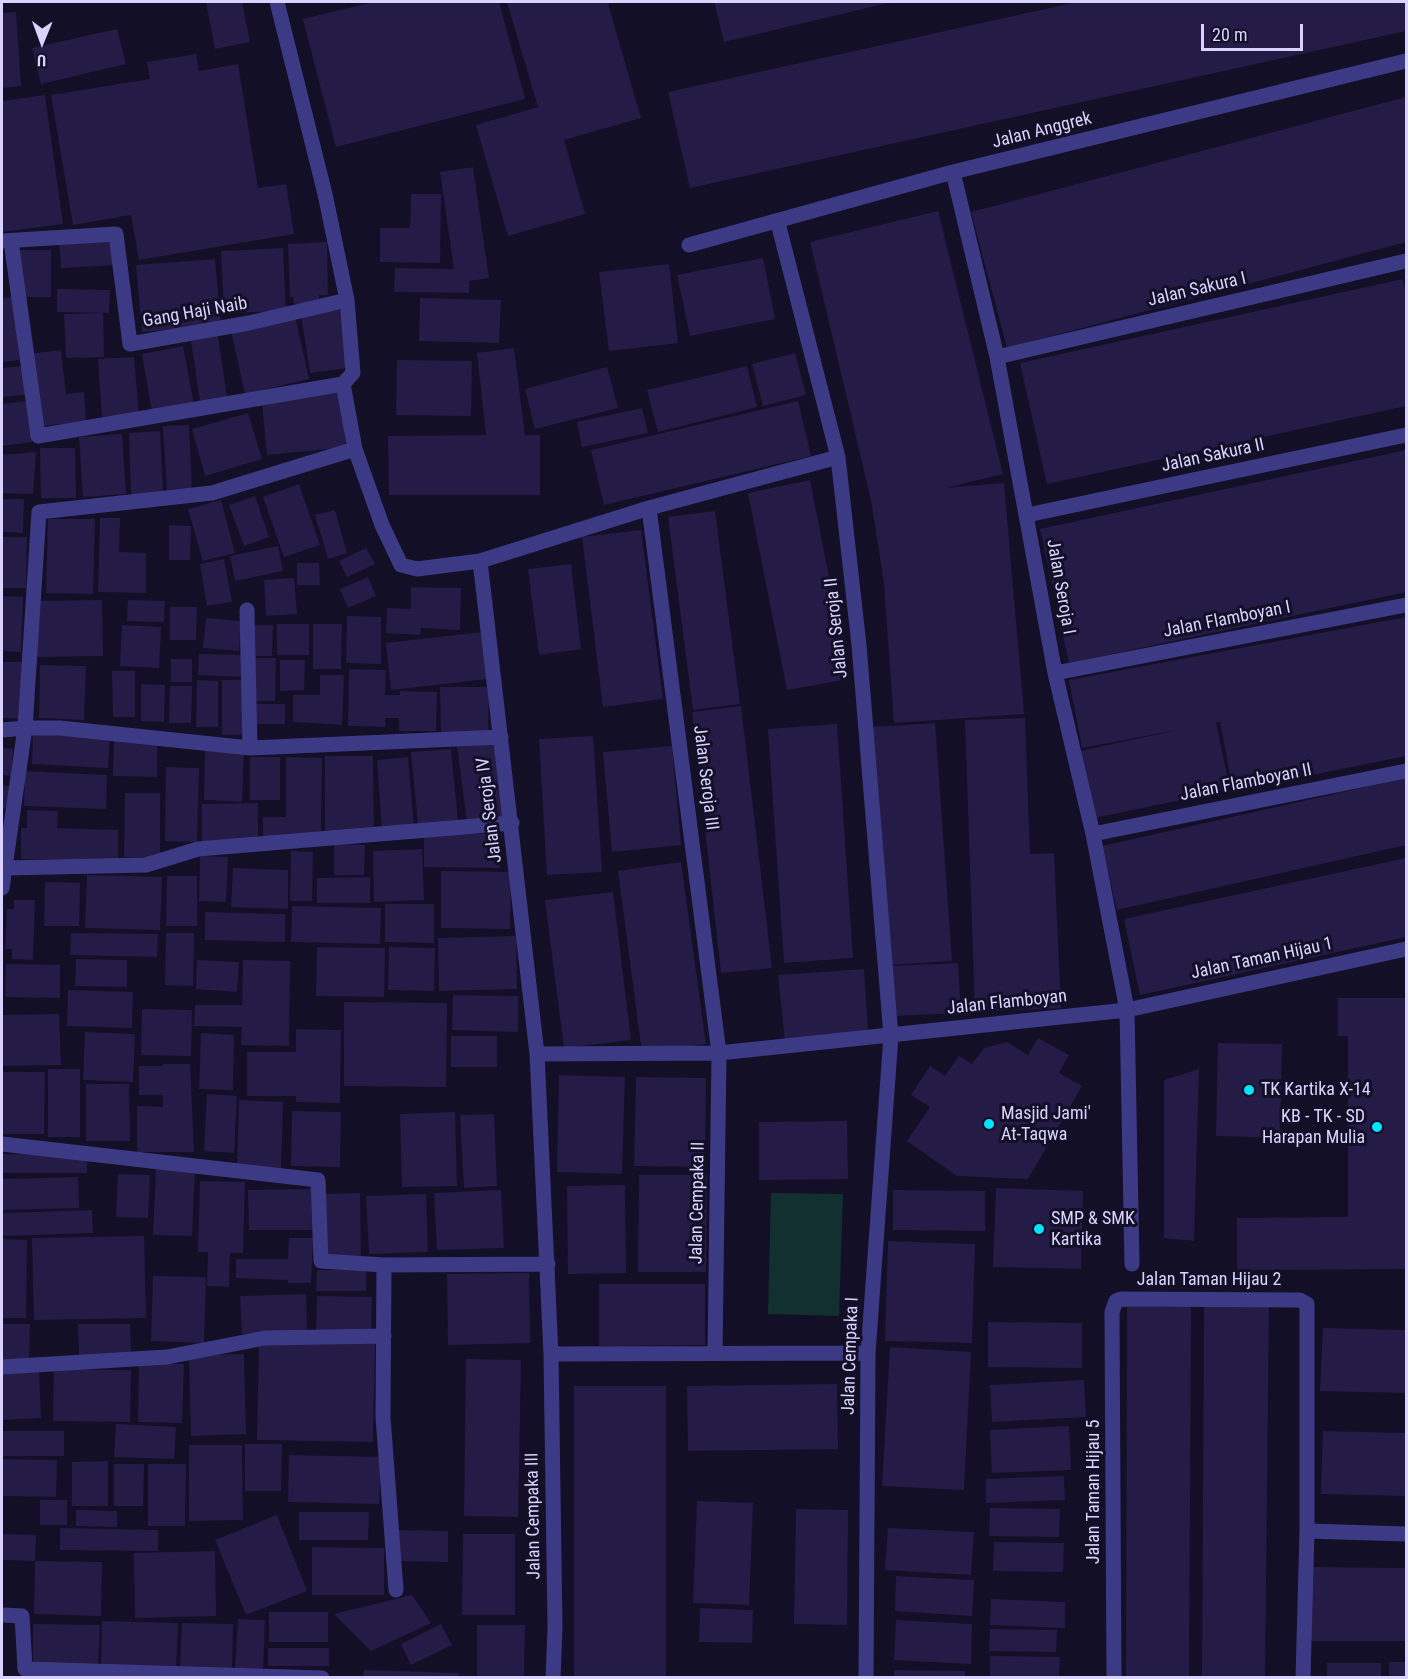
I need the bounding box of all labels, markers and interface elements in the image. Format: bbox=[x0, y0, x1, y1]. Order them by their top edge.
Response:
north arrow bbox=[12, 12, 72, 72]
scale bar bbox=[1204, 12, 1306, 50]
text: 20 m bbox=[1212, 24, 1247, 45]
text: U bbox=[37, 51, 46, 70]
street label: Jalan Anggrek bbox=[990, 108, 1094, 154]
street label: Jalan Sakura I bbox=[1146, 268, 1248, 312]
street label: Gang Haji Naib bbox=[141, 293, 249, 333]
street label: Jalan Sakura II bbox=[1160, 435, 1266, 477]
street label: Jalan Seroja I bbox=[1041, 538, 1079, 636]
street label: Jalan Seroja II bbox=[821, 577, 853, 679]
street label: Jalan Flamboyan I bbox=[1162, 597, 1292, 643]
street label: Jalan Seroja III bbox=[688, 724, 722, 832]
street label: Jalan Seroja IV bbox=[473, 756, 507, 864]
street label: Jalan Flamboyan II bbox=[1178, 760, 1314, 806]
street label: Jalan Taman Hijau 1 bbox=[1189, 933, 1335, 985]
street label: Jalan Flamboyan bbox=[946, 986, 1068, 1020]
place label: TK Kartika X-14 bbox=[1261, 1079, 1371, 1101]
marker: TK Kartika X-14 bbox=[1242, 1083, 1256, 1097]
place label: Masjid Jami' At-Taqwa bbox=[1001, 1103, 1091, 1146]
place label: KB - TK - SD Harapan Mulia bbox=[1262, 1106, 1365, 1148]
marker: Masjid Jami' At-Taqwa bbox=[982, 1117, 996, 1131]
marker: KB - TK - SD Harapan Mulia bbox=[1370, 1120, 1384, 1134]
street label: Jalan Cempaka II bbox=[686, 1142, 710, 1264]
place label: SMP & SMK Kartika bbox=[1051, 1208, 1135, 1250]
marker: SMP & SMK Kartika bbox=[1032, 1222, 1046, 1236]
street label: Jalan Taman Hijau 2 bbox=[1137, 1269, 1281, 1291]
street label: Jalan Cempaka I bbox=[838, 1297, 864, 1415]
street label: Jalan Taman Hijau 5 bbox=[1083, 1420, 1105, 1564]
street label: Jalan Cempaka III bbox=[522, 1452, 546, 1580]

